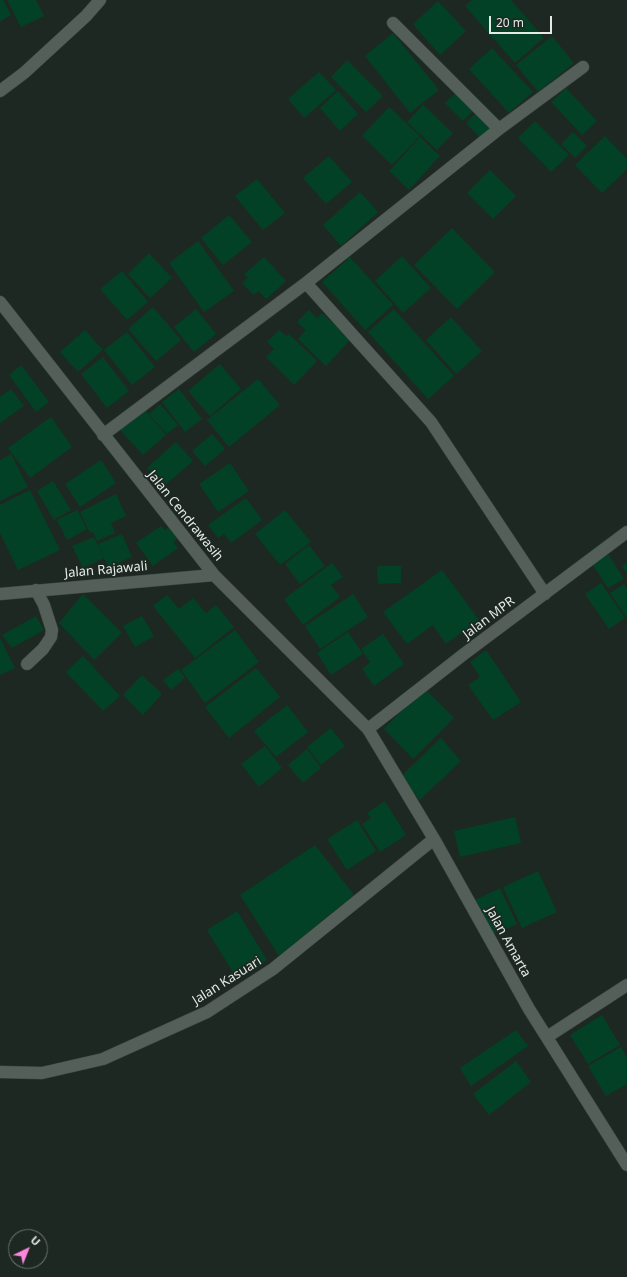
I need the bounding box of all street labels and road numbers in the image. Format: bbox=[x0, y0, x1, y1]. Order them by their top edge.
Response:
street label: Jalan Cendrawasih bbox=[144, 468, 226, 564]
street label: Jalan Rajawali bbox=[64, 559, 148, 581]
street label: Jalan MPR bbox=[460, 594, 518, 642]
street label: Jalan Amarta bbox=[482, 904, 534, 980]
street label: Jalan Kasuari bbox=[190, 954, 264, 1008]

